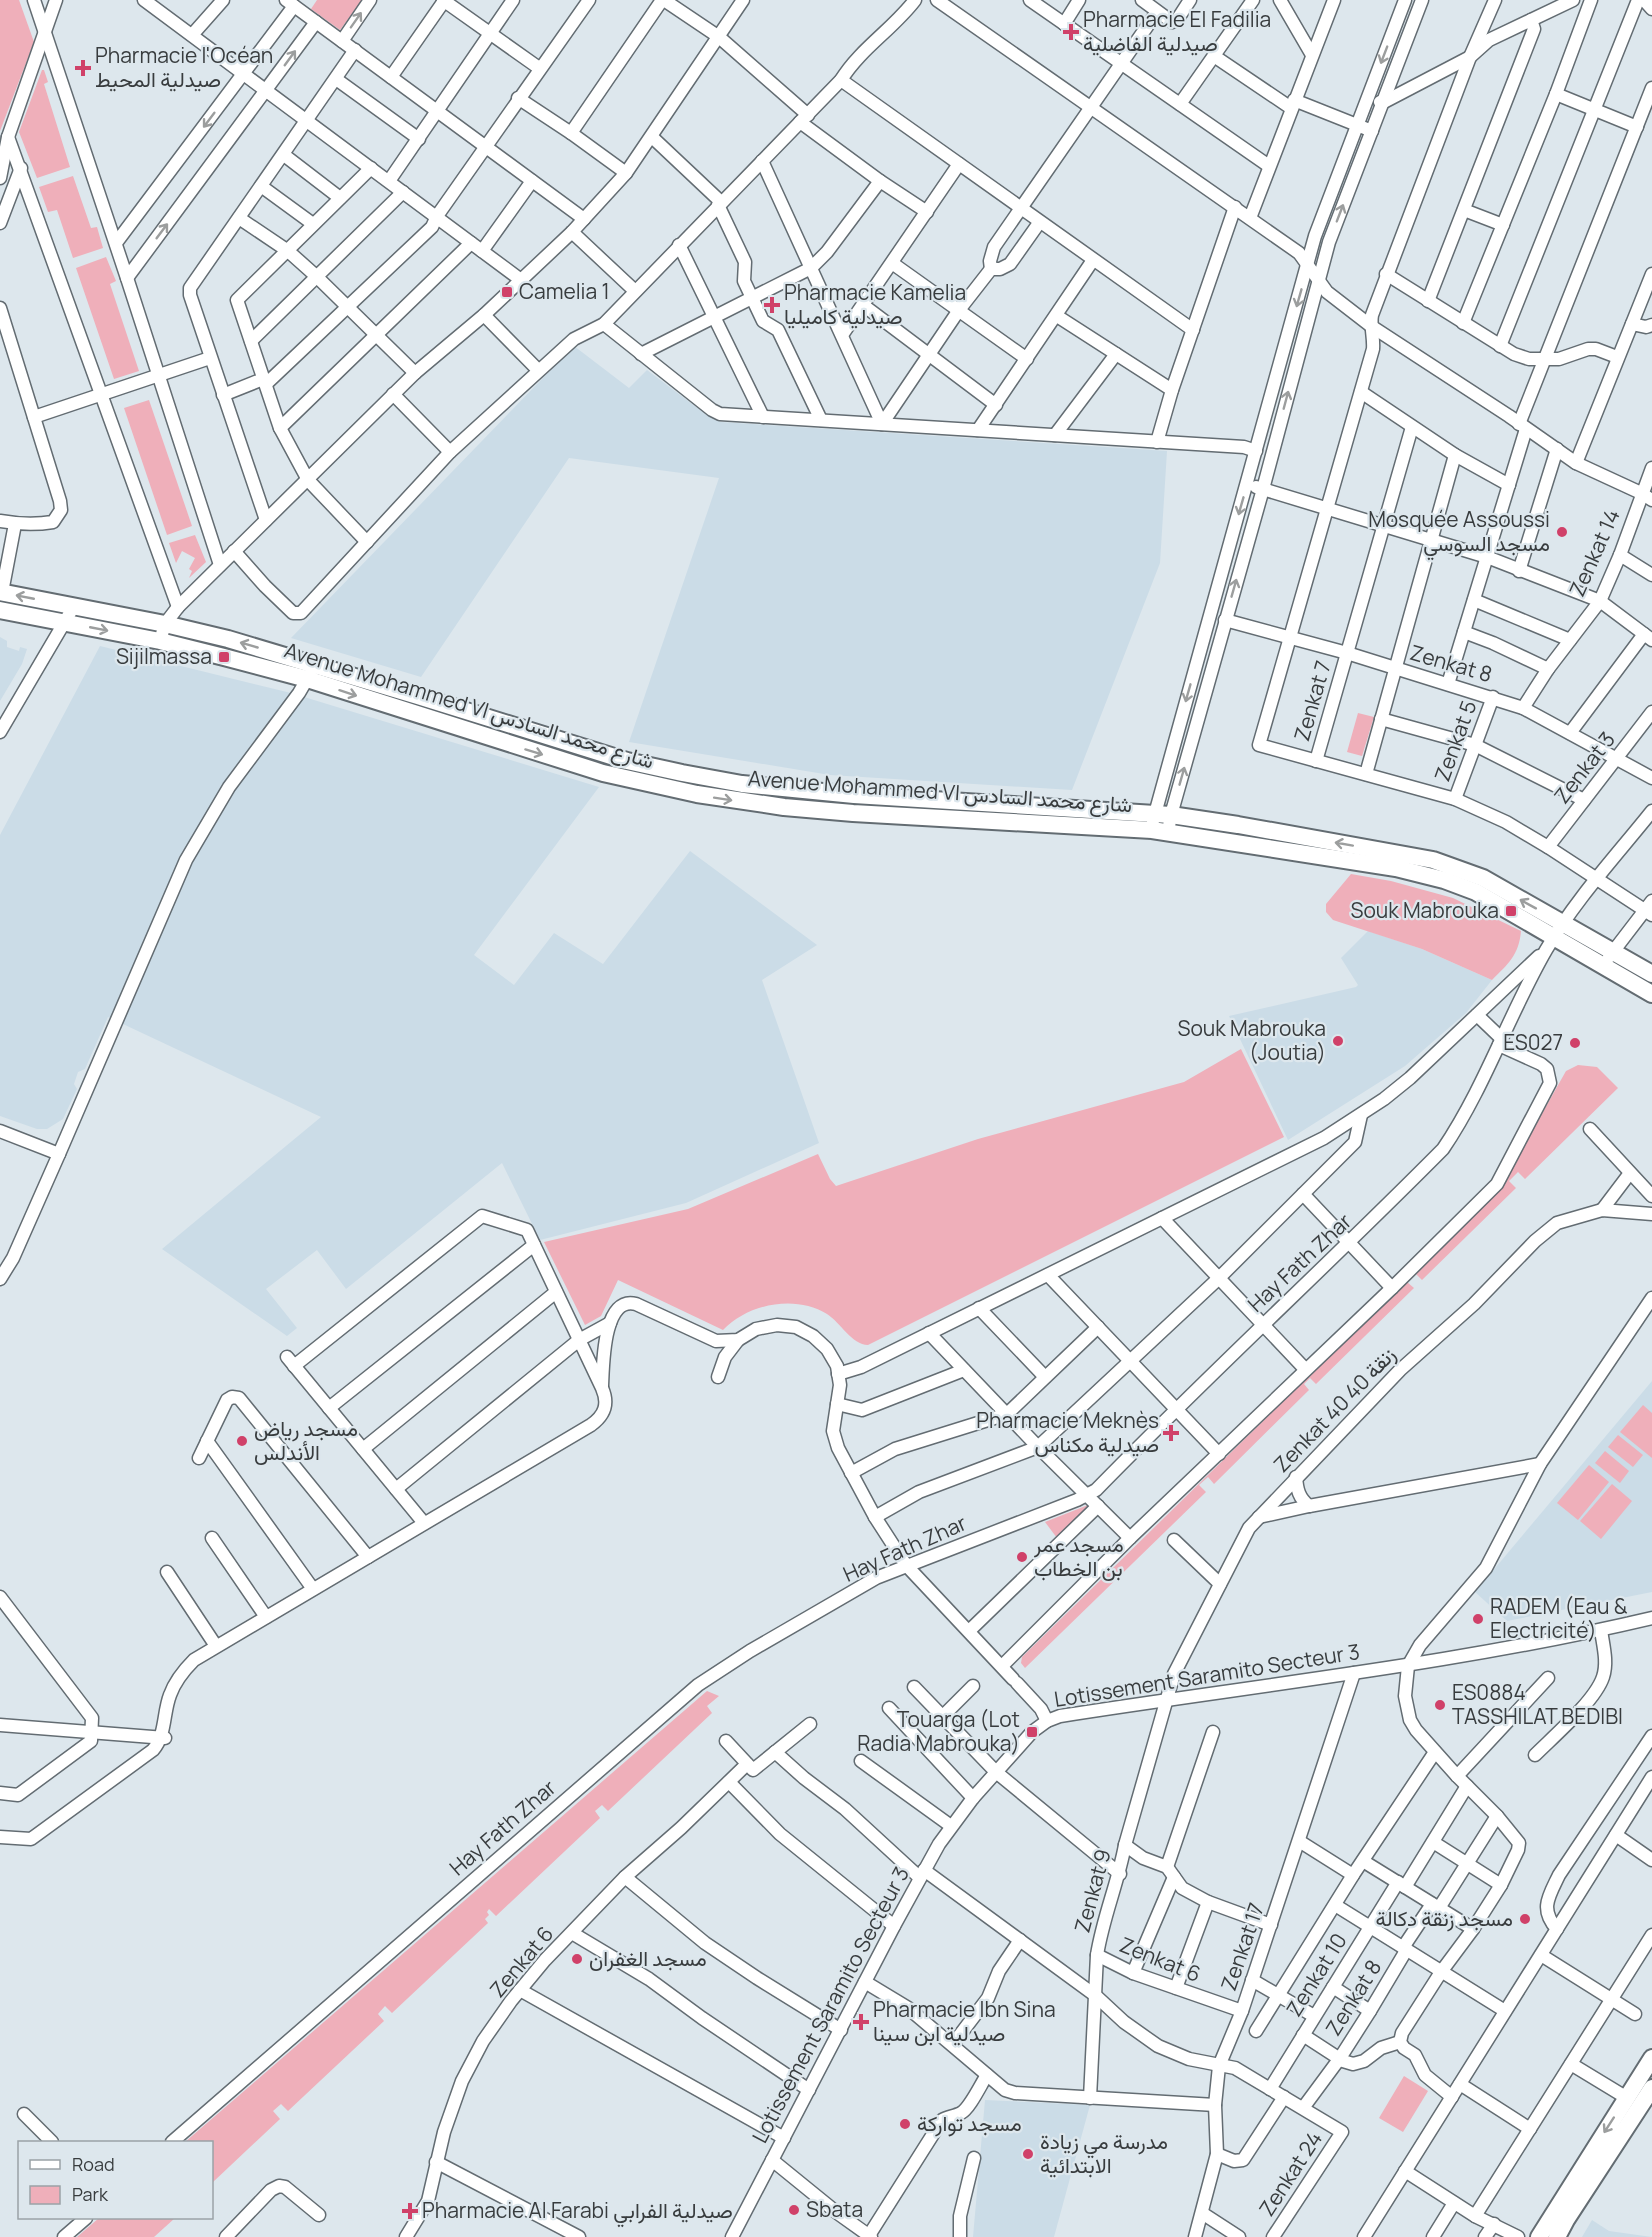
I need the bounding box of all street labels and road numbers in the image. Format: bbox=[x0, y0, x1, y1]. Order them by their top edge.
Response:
street label: Zenkat 14 bbox=[1562, 505, 1626, 601]
street label: Avenue Mohammed VI شارع محمد السادس bbox=[281, 635, 657, 776]
street label: Zenkat 8 bbox=[1407, 638, 1496, 688]
street label: Zenkat 7 bbox=[1287, 657, 1337, 744]
street label: Zenkat 5 bbox=[1428, 696, 1483, 785]
street label: Zenkat 3 bbox=[1547, 726, 1621, 809]
street label: Avenue Mohammed VI شارع محمد السادس bbox=[747, 764, 1133, 819]
street label: Hay Fath Zhar bbox=[1241, 1207, 1358, 1318]
street label: Zenkat 40 زنقة 40 bbox=[1267, 1341, 1401, 1478]
street label: Hay Fath Zhar bbox=[839, 1508, 971, 1588]
street label: Lotissement Saramito Secteur 3 bbox=[1052, 1637, 1362, 1713]
street label: Hay Fath Zhar bbox=[443, 1773, 562, 1881]
street label: Zenkat 9 bbox=[1068, 1846, 1117, 1935]
street label: Lotissement Saramito Secteur 3 bbox=[745, 1862, 915, 2148]
street label: Zenkat 17 bbox=[1214, 1899, 1270, 1994]
street label: Zenkat 6 bbox=[483, 1920, 559, 2003]
street label: Zenkat 10 bbox=[1280, 1928, 1353, 2021]
street label: Zenkat 6 bbox=[1116, 1930, 1205, 1988]
street label: Zenkat 8 bbox=[1319, 1954, 1387, 2041]
street label: Zenkat 24 bbox=[1252, 2126, 1328, 2221]

